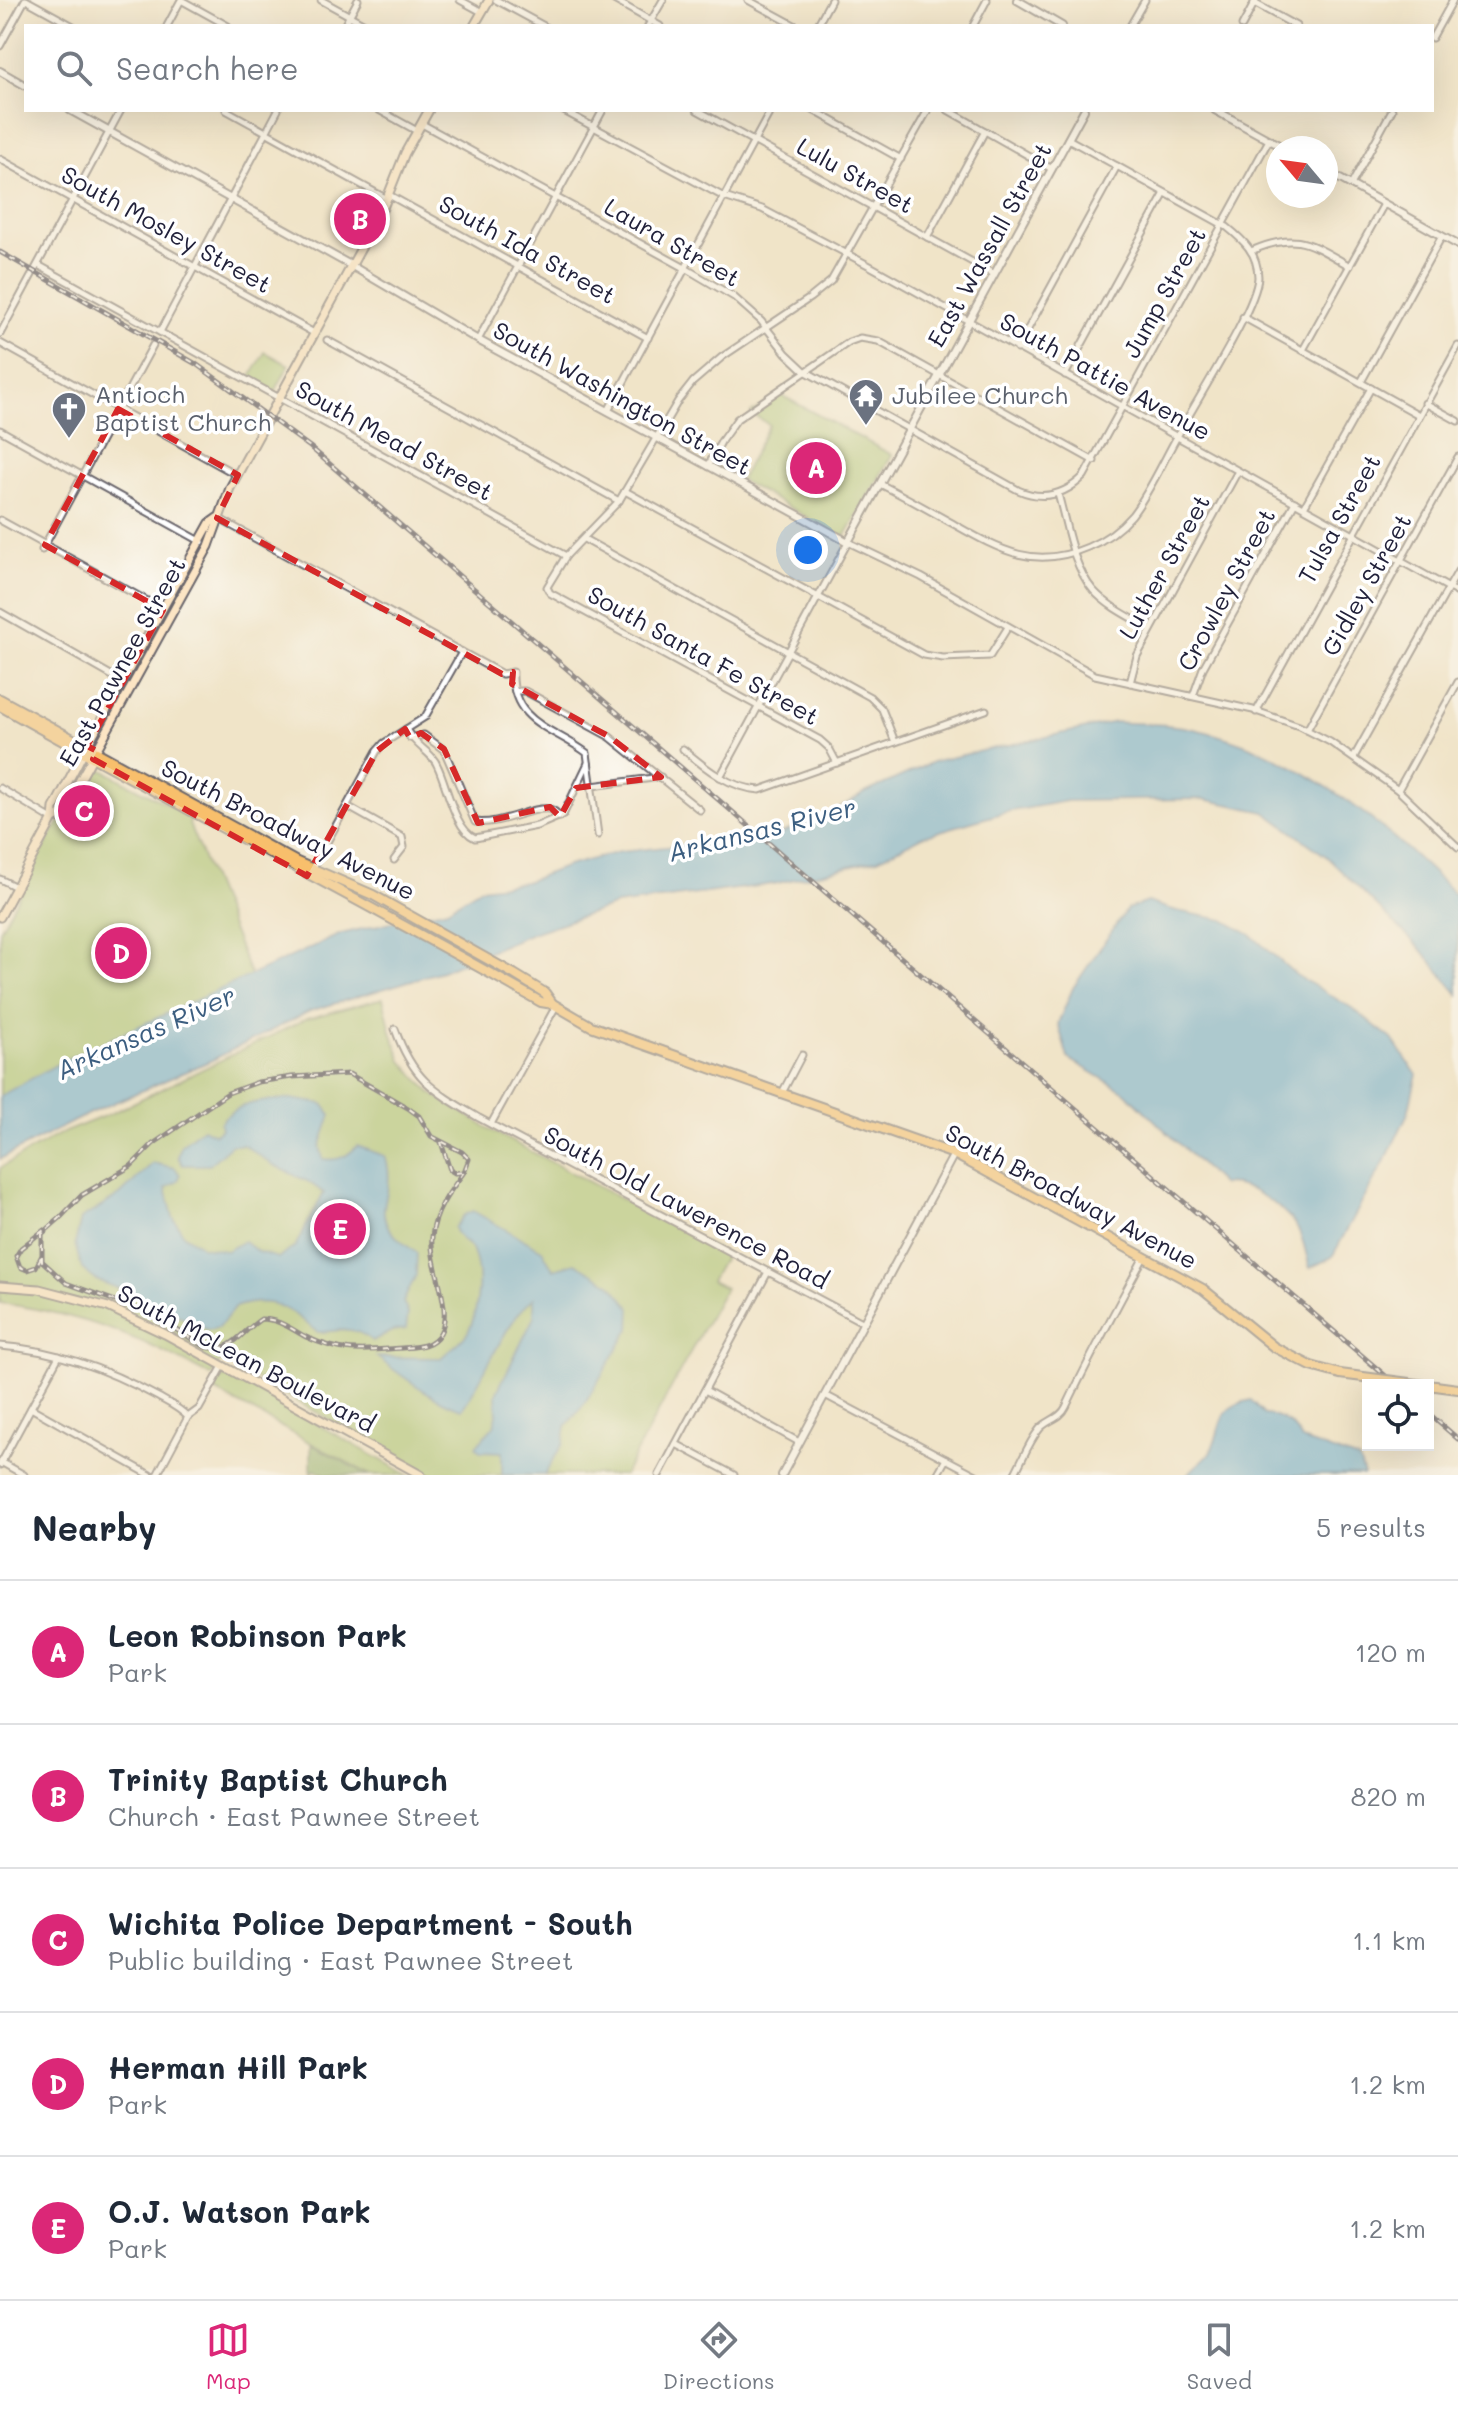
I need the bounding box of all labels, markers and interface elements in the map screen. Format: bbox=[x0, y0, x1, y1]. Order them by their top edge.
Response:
search box bbox=[24, 24, 1434, 112]
icon: search bbox=[52, 46, 96, 90]
text: Search here bbox=[116, 48, 299, 88]
street label: Lulu Street bbox=[792, 130, 920, 220]
north arrow bbox=[1266, 136, 1338, 208]
street label: East Wassall Street bbox=[920, 137, 1058, 352]
street label: South Mosley Street bbox=[56, 158, 277, 299]
street label: South Ida Street bbox=[434, 187, 622, 310]
pin: B bbox=[334, 189, 386, 249]
street label: Laura Street bbox=[599, 190, 746, 293]
street label: Jump Street bbox=[1115, 222, 1212, 363]
street label: South Pattie Avenue bbox=[995, 305, 1217, 447]
street label: South Washington Street bbox=[488, 314, 757, 482]
street label: South Mead Street bbox=[291, 373, 499, 507]
temple icon: Jubilee Church bbox=[847, 377, 885, 427]
place label: Antioch Baptist Church bbox=[95, 378, 271, 437]
place label: Jubilee Church bbox=[892, 379, 1068, 410]
church icon: Antioch Baptist Church bbox=[50, 390, 88, 440]
pin: A bbox=[790, 438, 842, 498]
street label: Tulsa Street bbox=[1290, 448, 1387, 588]
street label: Luther Street bbox=[1111, 488, 1216, 644]
street label: Crowley Street bbox=[1170, 503, 1282, 676]
street label: Gidley Street bbox=[1314, 508, 1418, 661]
your location bbox=[788, 530, 828, 570]
street label: East Pawnee Street bbox=[51, 551, 192, 771]
street label: South Santa Fe Street bbox=[583, 578, 825, 731]
street label: South Broadway Avenue bbox=[157, 751, 421, 906]
pin: C bbox=[58, 781, 110, 841]
water label: Arkansas River bbox=[664, 789, 859, 869]
pin: D bbox=[95, 923, 147, 983]
water label: Arkansas River bbox=[51, 977, 241, 1087]
street label: South Broadway Avenue bbox=[940, 1116, 1203, 1275]
street label: South Old Lawerence Road bbox=[539, 1118, 834, 1295]
pin: E bbox=[314, 1199, 366, 1259]
street label: South McLean Boulevard bbox=[113, 1277, 381, 1439]
map controls bbox=[1362, 1379, 1434, 1451]
button: locate bbox=[1362, 1379, 1434, 1451]
text: Nearby bbox=[32, 1505, 157, 1550]
text: 5 results bbox=[1316, 1510, 1426, 1544]
text: Leon Robinson Park bbox=[108, 1615, 407, 1655]
text: A bbox=[49, 1635, 67, 1669]
text: 120 m bbox=[1355, 1635, 1426, 1669]
text: Park bbox=[108, 1655, 167, 1689]
text: Trinity Baptist Church bbox=[108, 1759, 447, 1799]
text: B bbox=[49, 1779, 67, 1813]
text: 820 m bbox=[1351, 1779, 1426, 1813]
text: Church · East Pawnee Street bbox=[108, 1799, 480, 1833]
text: Wichita Police Department - South bbox=[108, 1903, 632, 1943]
text: C bbox=[48, 1923, 68, 1957]
text: 1.1 km bbox=[1352, 1923, 1426, 1957]
text: Public building · East Pawnee Street bbox=[108, 1943, 573, 1977]
text: Herman Hill Park bbox=[108, 2047, 368, 2087]
text: D bbox=[49, 2067, 67, 2101]
text: 1.2 km bbox=[1349, 2067, 1426, 2101]
text: Park bbox=[108, 2087, 167, 2121]
text: O.J. Watson Park bbox=[108, 2191, 371, 2231]
text: E bbox=[50, 2211, 66, 2245]
text: 1.2 km bbox=[1349, 2211, 1426, 2245]
text: Park bbox=[108, 2231, 167, 2265]
tab: Map bbox=[206, 2318, 251, 2395]
tab: Directions bbox=[663, 2318, 775, 2395]
tab: Saved bbox=[1187, 2318, 1252, 2395]

